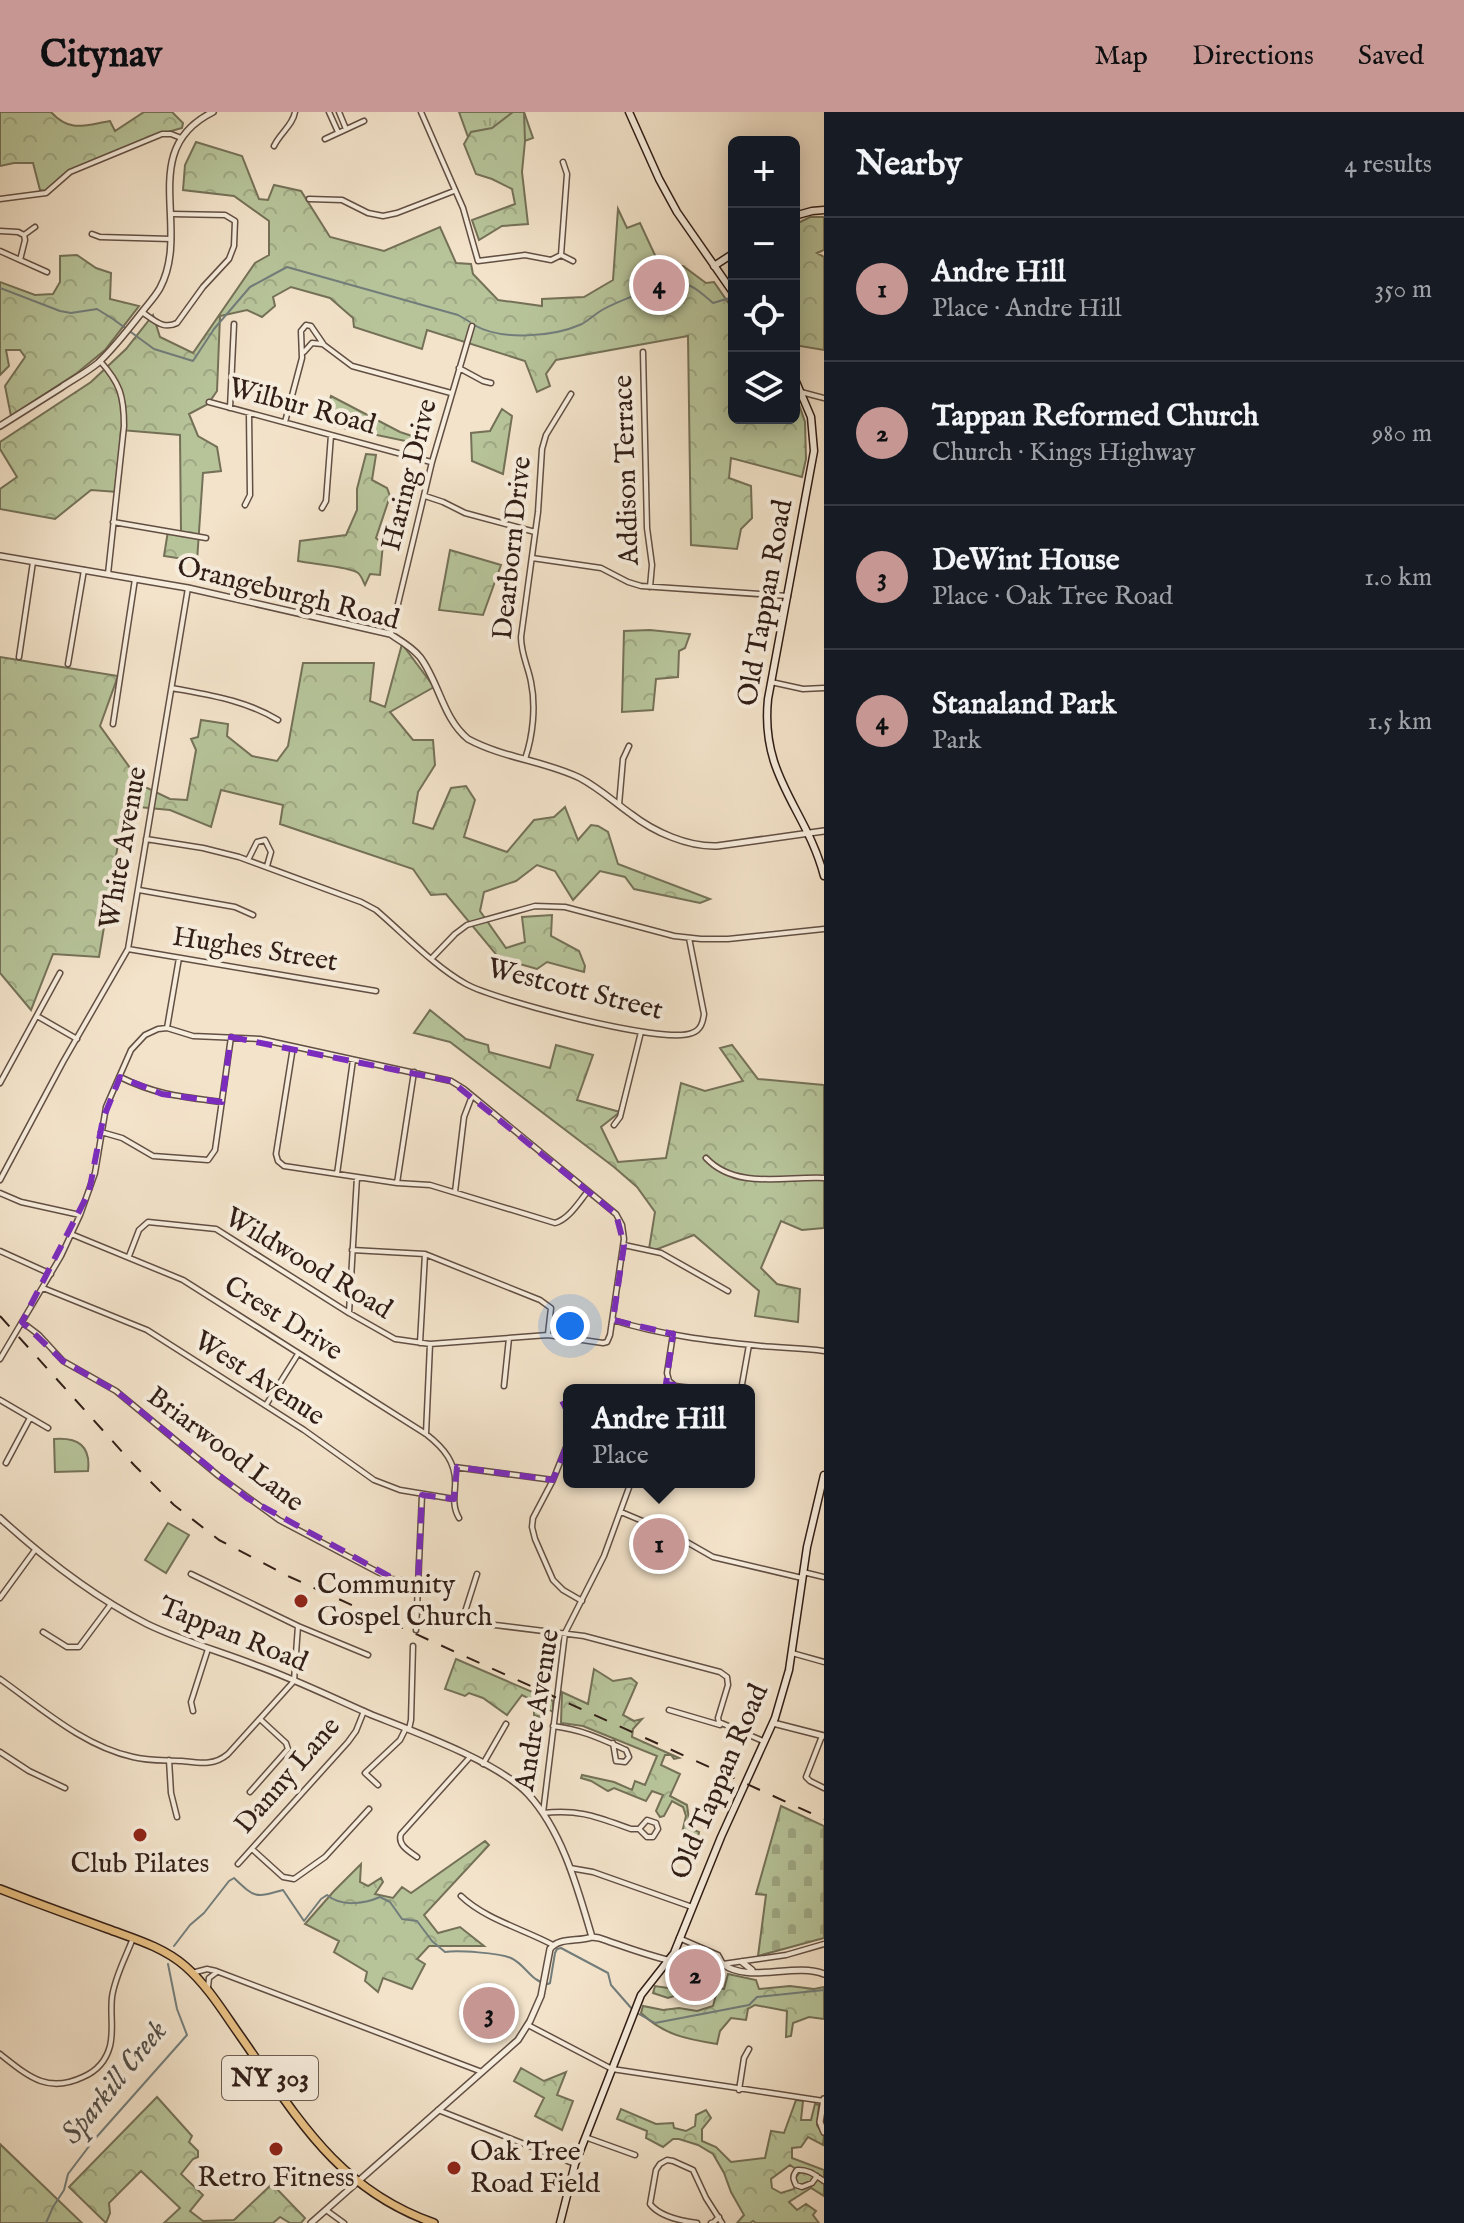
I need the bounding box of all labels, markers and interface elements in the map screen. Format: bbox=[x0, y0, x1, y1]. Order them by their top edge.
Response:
text: Citynav bbox=[40, 32, 162, 80]
text: Map bbox=[1094, 39, 1148, 74]
text: Directions bbox=[1192, 39, 1314, 74]
text: Saved bbox=[1358, 39, 1424, 74]
map controls bbox=[728, 136, 800, 424]
button: + bbox=[728, 136, 800, 208]
text: Nearby bbox=[856, 143, 962, 186]
text: 4 results bbox=[1344, 148, 1432, 181]
button: − bbox=[728, 208, 800, 280]
text: Andre Hill bbox=[932, 254, 1066, 292]
pin: 4 bbox=[633, 255, 685, 315]
text: 1 bbox=[877, 273, 887, 306]
text: 350 m bbox=[1374, 273, 1432, 306]
button: locate bbox=[728, 280, 800, 352]
text: Place · Andre Hill bbox=[932, 292, 1122, 325]
button: layers bbox=[728, 352, 800, 424]
street label: Wilbur Road bbox=[225, 371, 379, 443]
street label: Addison Terrace bbox=[606, 374, 648, 567]
street label: Haring Drive bbox=[374, 395, 446, 555]
text: Tappan Reformed Church bbox=[932, 398, 1259, 436]
text: 2 bbox=[876, 417, 888, 450]
text: 980 m bbox=[1372, 417, 1432, 450]
text: Church · Kings Highway bbox=[932, 436, 1196, 469]
street label: Dearborn Drive bbox=[486, 454, 540, 641]
street label: Old Tappan Road bbox=[731, 497, 801, 709]
text: DeWint House bbox=[932, 542, 1120, 580]
street label: Orangeburgh Road bbox=[173, 549, 403, 639]
text: 3 bbox=[877, 561, 887, 594]
text: 1.0 km bbox=[1364, 561, 1432, 594]
text: Place · Oak Tree Road bbox=[932, 580, 1173, 613]
text: Stanaland Park bbox=[932, 686, 1116, 724]
text: 4 bbox=[876, 705, 888, 738]
text: 1.5 km bbox=[1368, 705, 1432, 738]
text: Park bbox=[932, 724, 981, 757]
street label: White Avenue bbox=[92, 764, 156, 932]
street label: Hughes Street bbox=[170, 920, 340, 980]
street label: Westcott Street bbox=[484, 951, 667, 1029]
street label: Wildwood Road bbox=[218, 1200, 398, 1328]
street label: Crest Drive bbox=[217, 1269, 349, 1369]
your location bbox=[550, 1306, 590, 1346]
street label: West Avenue bbox=[187, 1324, 331, 1434]
street label: Briarwood Lane bbox=[139, 1379, 311, 1521]
popup bbox=[563, 1384, 755, 1488]
text: Andre Hill bbox=[592, 1401, 726, 1439]
text: Place bbox=[592, 1439, 649, 1472]
pin: 1 bbox=[633, 1514, 685, 1574]
place label: Community Gospel Church bbox=[317, 1568, 493, 1635]
street label: Tappan Road bbox=[154, 1589, 312, 1681]
marker: Community Gospel Church bbox=[292, 1592, 310, 1610]
street label: Andre Avenue bbox=[508, 1626, 568, 1795]
street label: Old Tappan Road bbox=[663, 1679, 777, 1885]
street label: Danny Lane bbox=[228, 1710, 348, 1842]
marker: Club Pilates bbox=[131, 1826, 149, 1844]
place label: Club Pilates bbox=[71, 1847, 209, 1882]
pin: 2 bbox=[669, 1945, 721, 2005]
pin: 3 bbox=[463, 1983, 515, 2043]
water label: Sparkill Creek bbox=[54, 2013, 176, 2153]
road number: NY 303 bbox=[222, 2056, 318, 2100]
place label: Oak Tree Road Field bbox=[470, 2135, 600, 2202]
marker: Retro Fitness bbox=[267, 2140, 285, 2158]
marker: Oak Tree Road Field bbox=[445, 2159, 463, 2177]
place label: Retro Fitness bbox=[197, 2161, 355, 2196]

